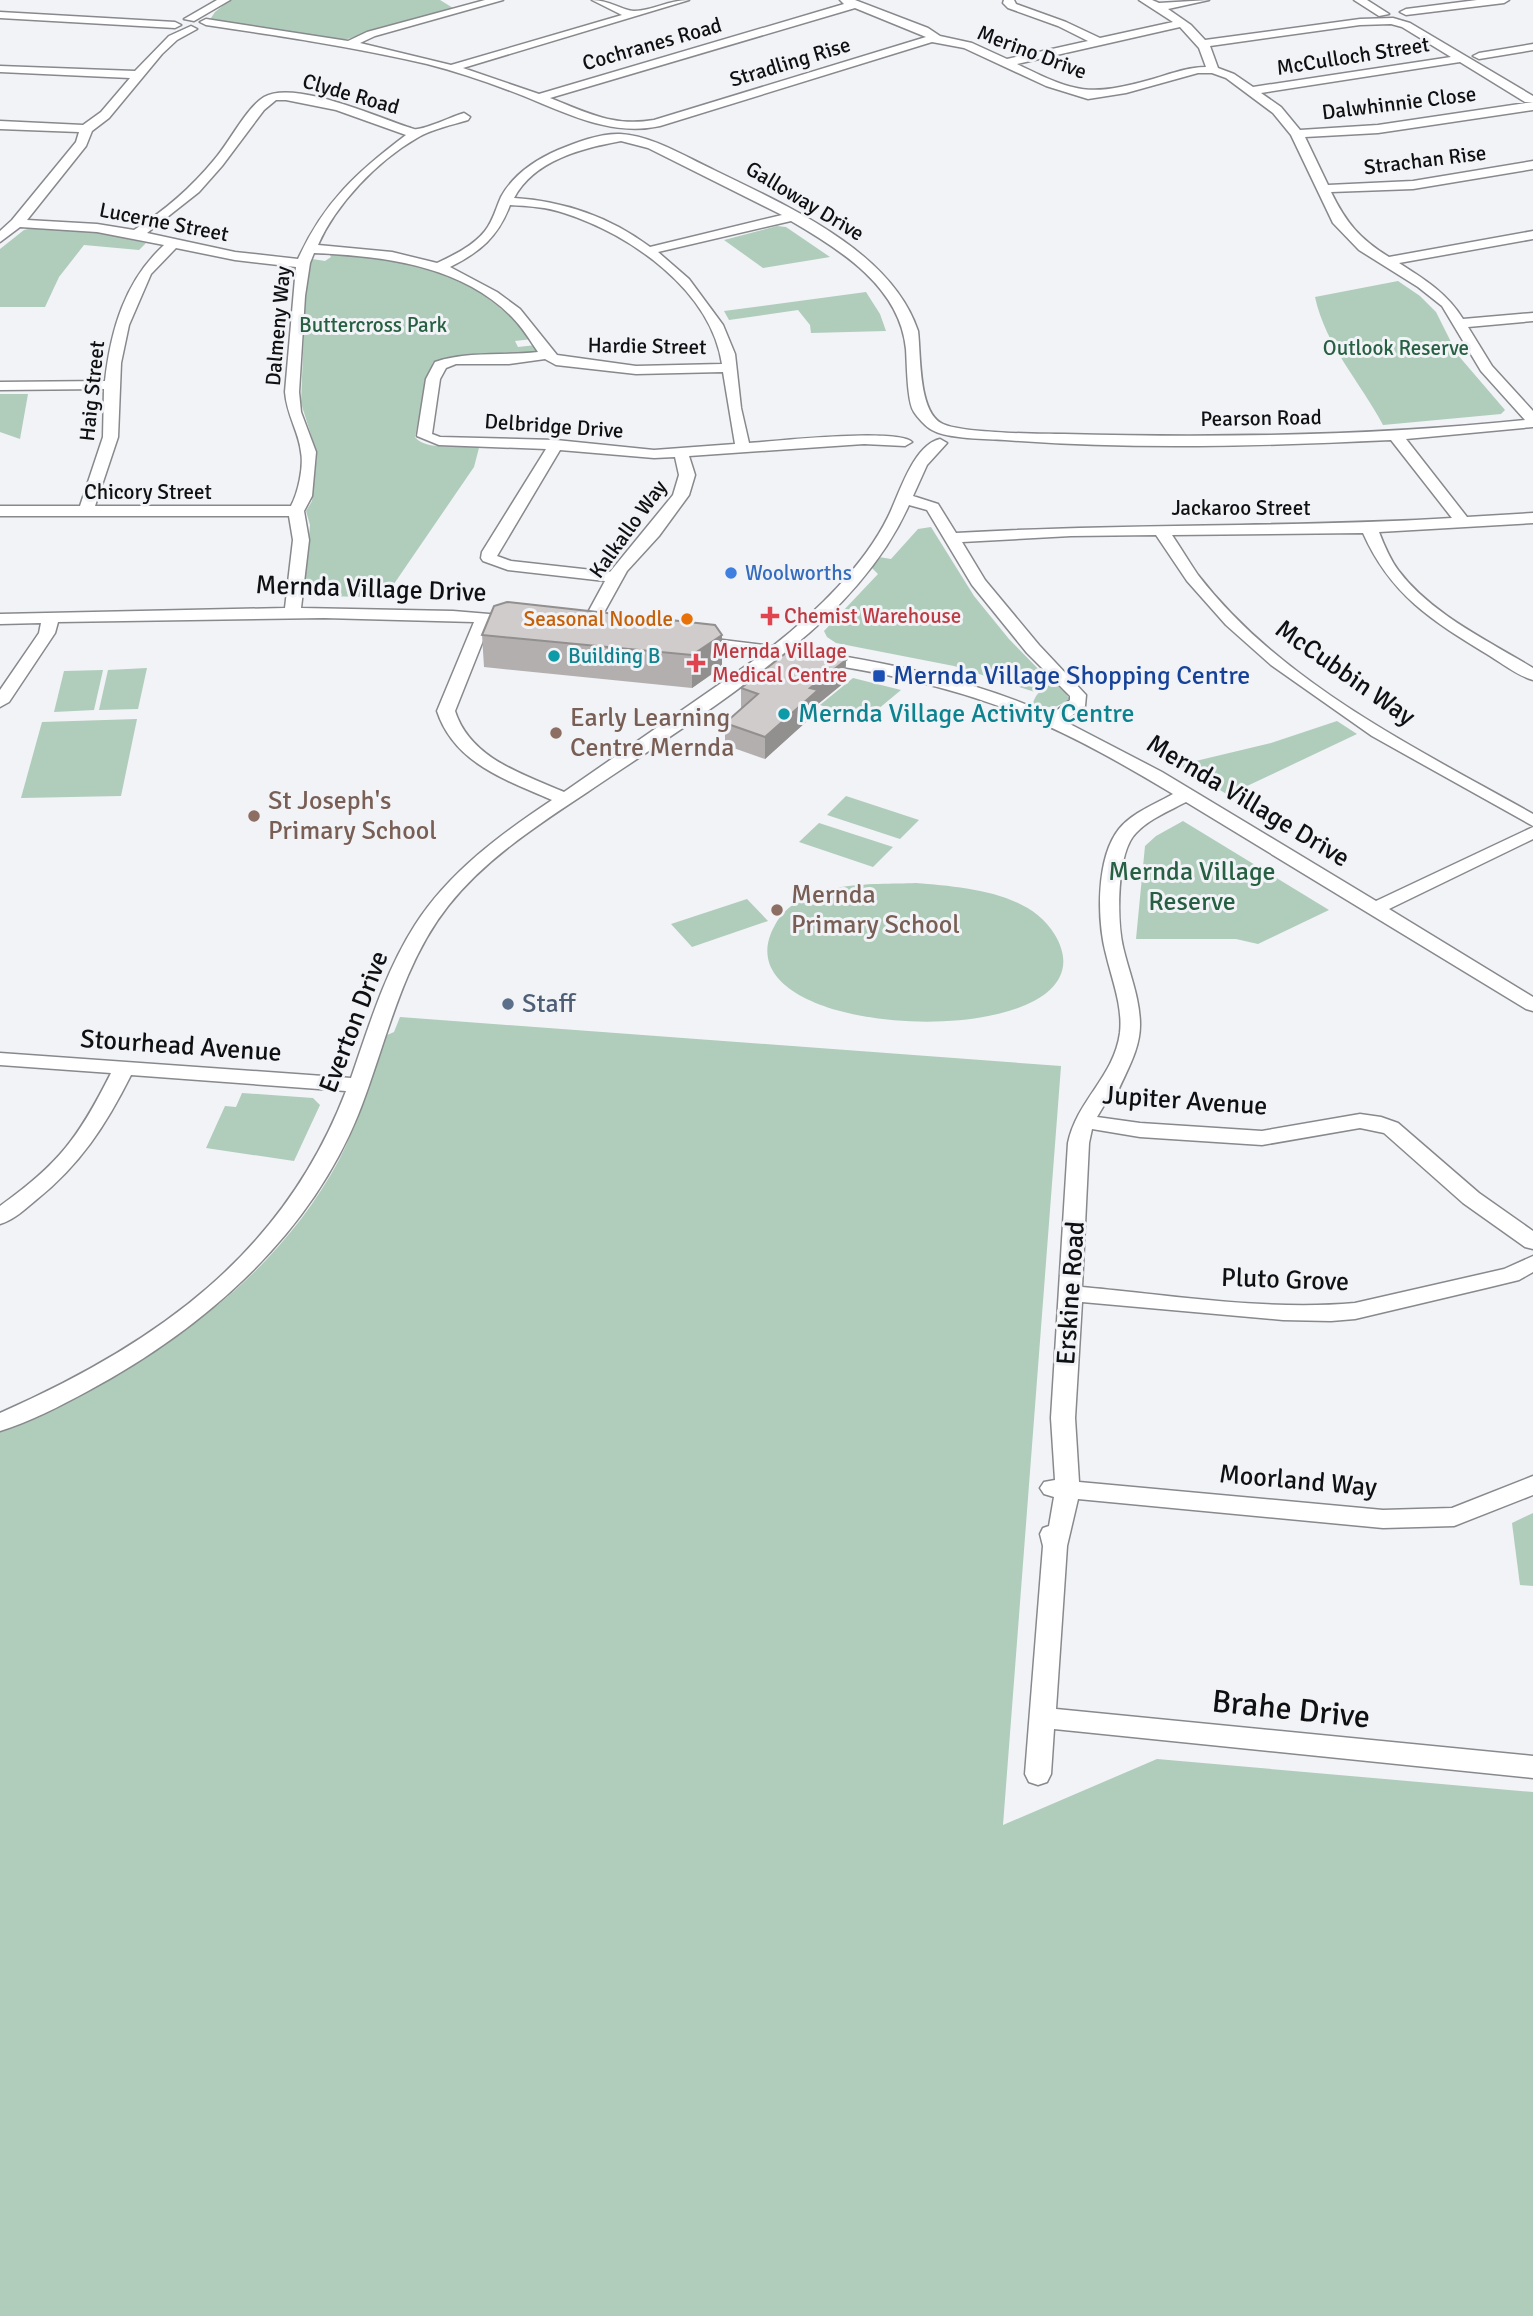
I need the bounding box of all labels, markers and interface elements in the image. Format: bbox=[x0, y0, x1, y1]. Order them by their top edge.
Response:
street label: Cochranes Road bbox=[579, 12, 725, 76]
street label: Merino Drive bbox=[974, 19, 1090, 85]
street label: Stradling Rise bbox=[726, 31, 854, 93]
street label: McCulloch Street bbox=[1275, 31, 1431, 81]
street label: Clyde Road bbox=[300, 68, 402, 120]
street label: Dalwhinnie Close bbox=[1320, 81, 1478, 125]
street label: Strachan Rise bbox=[1362, 140, 1488, 180]
street label: Galloway Drive bbox=[741, 155, 869, 247]
street label: Lucerne Street bbox=[97, 197, 231, 247]
street label: Dalmeny Way bbox=[260, 265, 296, 387]
park label: Buttercross Park bbox=[299, 312, 447, 338]
street label: Hardie Street bbox=[587, 332, 707, 360]
park label: Outlook Reserve bbox=[1323, 335, 1469, 361]
street label: Haig Street bbox=[74, 339, 110, 443]
street label: Pearson Road bbox=[1200, 404, 1322, 432]
street label: Delbridge Drive bbox=[484, 408, 624, 444]
street label: Kalkallo Way bbox=[584, 475, 672, 583]
street label: Chicory Street bbox=[84, 479, 212, 505]
street label: Jackaroo Street bbox=[1171, 495, 1311, 521]
place label: Woolworths bbox=[745, 560, 852, 586]
marker: Woolworths bbox=[723, 565, 739, 581]
street label: Mernda Village Drive bbox=[255, 569, 487, 609]
place label: Chemist Warehouse bbox=[784, 603, 961, 629]
place label: Seasonal Noodle bbox=[523, 606, 673, 632]
marker: Chemist Warehouse bbox=[762, 608, 778, 624]
marker: Seasonal Noodle bbox=[679, 611, 695, 627]
street label: McCubbin Way bbox=[1269, 613, 1421, 733]
place label: Mernda Village Medical Centre bbox=[712, 638, 847, 688]
place label: Building B bbox=[568, 643, 660, 669]
marker: Building B bbox=[546, 648, 562, 664]
marker: Mernda Village Medical Centre bbox=[686, 653, 706, 673]
place label: Mernda Village Shopping Centre bbox=[893, 660, 1250, 692]
marker: Mernda Village Shopping Centre bbox=[871, 668, 887, 684]
place label: Mernda Village Activity Centre bbox=[798, 698, 1134, 730]
place label: Early Learning Centre Mernda bbox=[570, 702, 734, 764]
marker: Mernda Village Activity Centre bbox=[776, 706, 792, 722]
marker: Early Learning Centre Mernda bbox=[548, 725, 564, 741]
street label: Mernda Village Drive bbox=[1141, 728, 1355, 874]
place label: St Joseph's Primary School bbox=[268, 785, 437, 847]
marker: St Joseph's Primary School bbox=[246, 808, 262, 824]
park label: Mernda Village Reserve bbox=[1108, 856, 1276, 918]
place label: Mernda Primary School bbox=[791, 879, 960, 941]
marker: Mernda Primary School bbox=[769, 902, 785, 918]
street label: Everton Drive bbox=[312, 947, 396, 1097]
place label: Staff bbox=[522, 988, 577, 1020]
marker: Staff bbox=[500, 996, 516, 1012]
street label: Stourhead Avenue bbox=[79, 1023, 283, 1069]
street label: Jupiter Avenue bbox=[1102, 1079, 1268, 1123]
street label: Erskine Road bbox=[1050, 1220, 1092, 1366]
street label: Pluto Grove bbox=[1220, 1262, 1350, 1298]
street label: Moorland Way bbox=[1218, 1458, 1378, 1504]
street label: Brahe Drive bbox=[1210, 1681, 1372, 1737]

